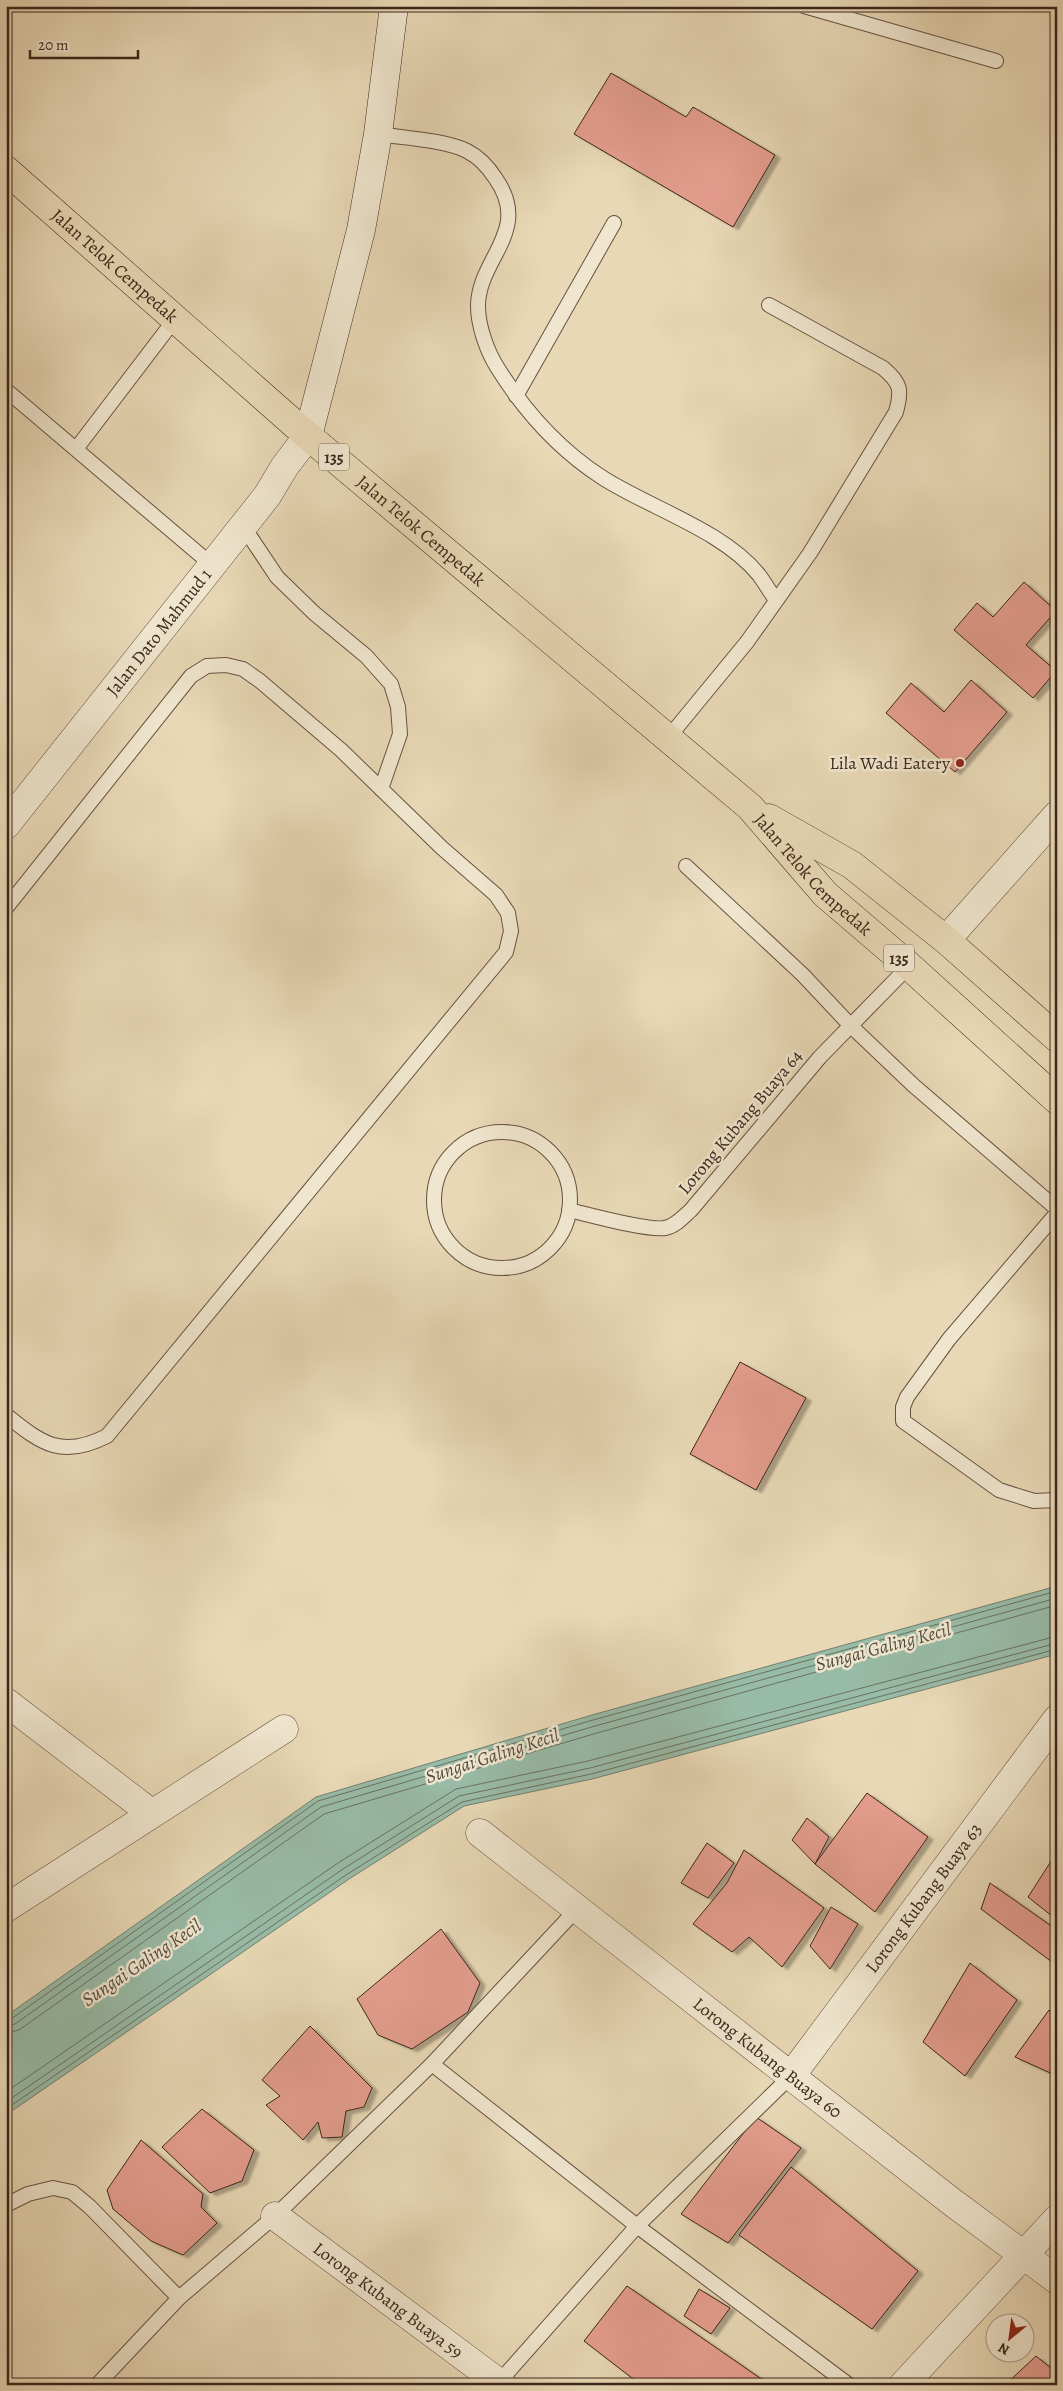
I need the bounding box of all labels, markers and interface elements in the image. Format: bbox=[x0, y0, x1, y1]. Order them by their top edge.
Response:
scale bar bbox=[30, 28, 138, 60]
text: 20 m bbox=[38, 35, 69, 55]
street label: Jalan Telok Cempedak bbox=[46, 204, 183, 328]
road number: 135 bbox=[319, 444, 349, 471]
street label: Jalan Telok Cempedak bbox=[352, 470, 491, 592]
street label: Jalan Dato Mahmud 1 bbox=[101, 563, 217, 701]
place label: Lila Wadi Eatery bbox=[830, 751, 951, 775]
marker: Lila Wadi Eatery bbox=[954, 757, 966, 769]
street label: Jalan Telok Cempedak bbox=[749, 808, 877, 941]
road number: 135 bbox=[884, 944, 914, 971]
street label: Lorong Kubang Buaya 64 bbox=[672, 1045, 808, 1199]
water label: Sungai Galing Kecil bbox=[813, 1616, 954, 1678]
water label: Sungai Galing Kecil bbox=[422, 1722, 563, 1790]
street label: Lorong Kubang Buaya 63 bbox=[860, 1818, 987, 1978]
water label: Sungai Galing Kecil bbox=[77, 1913, 207, 2013]
street label: Lorong Kubang Buaya 60 bbox=[688, 1992, 847, 2124]
street label: Lorong Kubang Buaya 59 bbox=[308, 2236, 468, 2364]
north arrow bbox=[986, 2314, 1036, 2364]
text: N bbox=[995, 2338, 1013, 2360]

